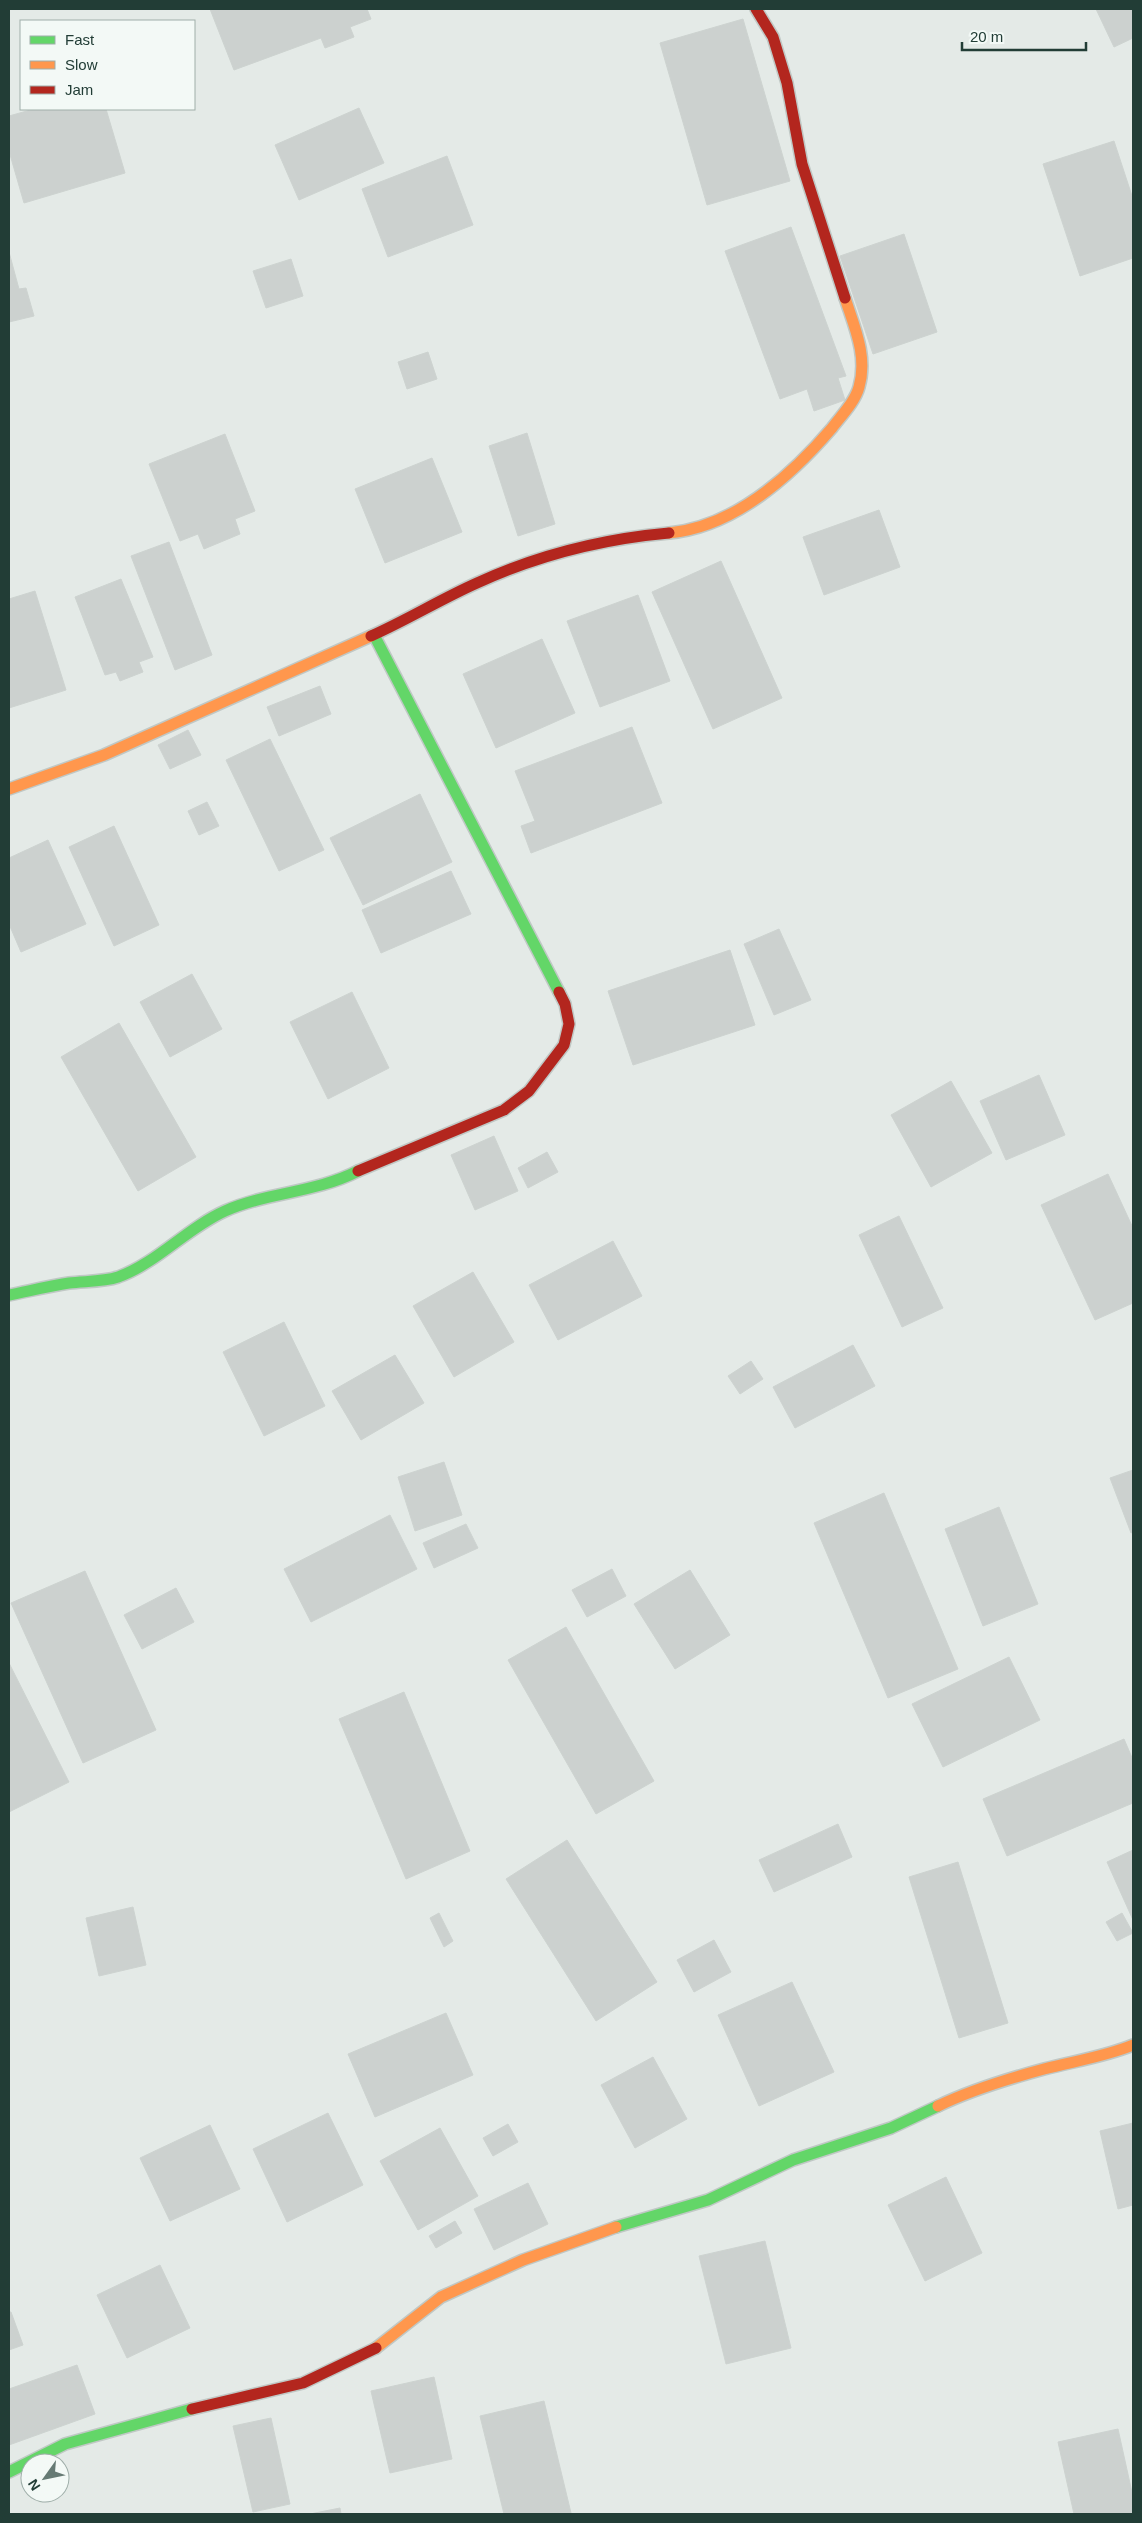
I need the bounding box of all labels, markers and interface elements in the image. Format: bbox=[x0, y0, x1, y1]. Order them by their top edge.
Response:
legend bbox=[20, 20, 195, 110]
scale bar bbox=[962, 20, 1086, 52]
text: 20 m bbox=[970, 28, 1003, 45]
text: Fast bbox=[65, 31, 95, 48]
text: Slow bbox=[65, 56, 98, 73]
text: Jam bbox=[65, 81, 93, 98]
north arrow bbox=[20, 2453, 70, 2503]
text: N bbox=[25, 2476, 44, 2494]

